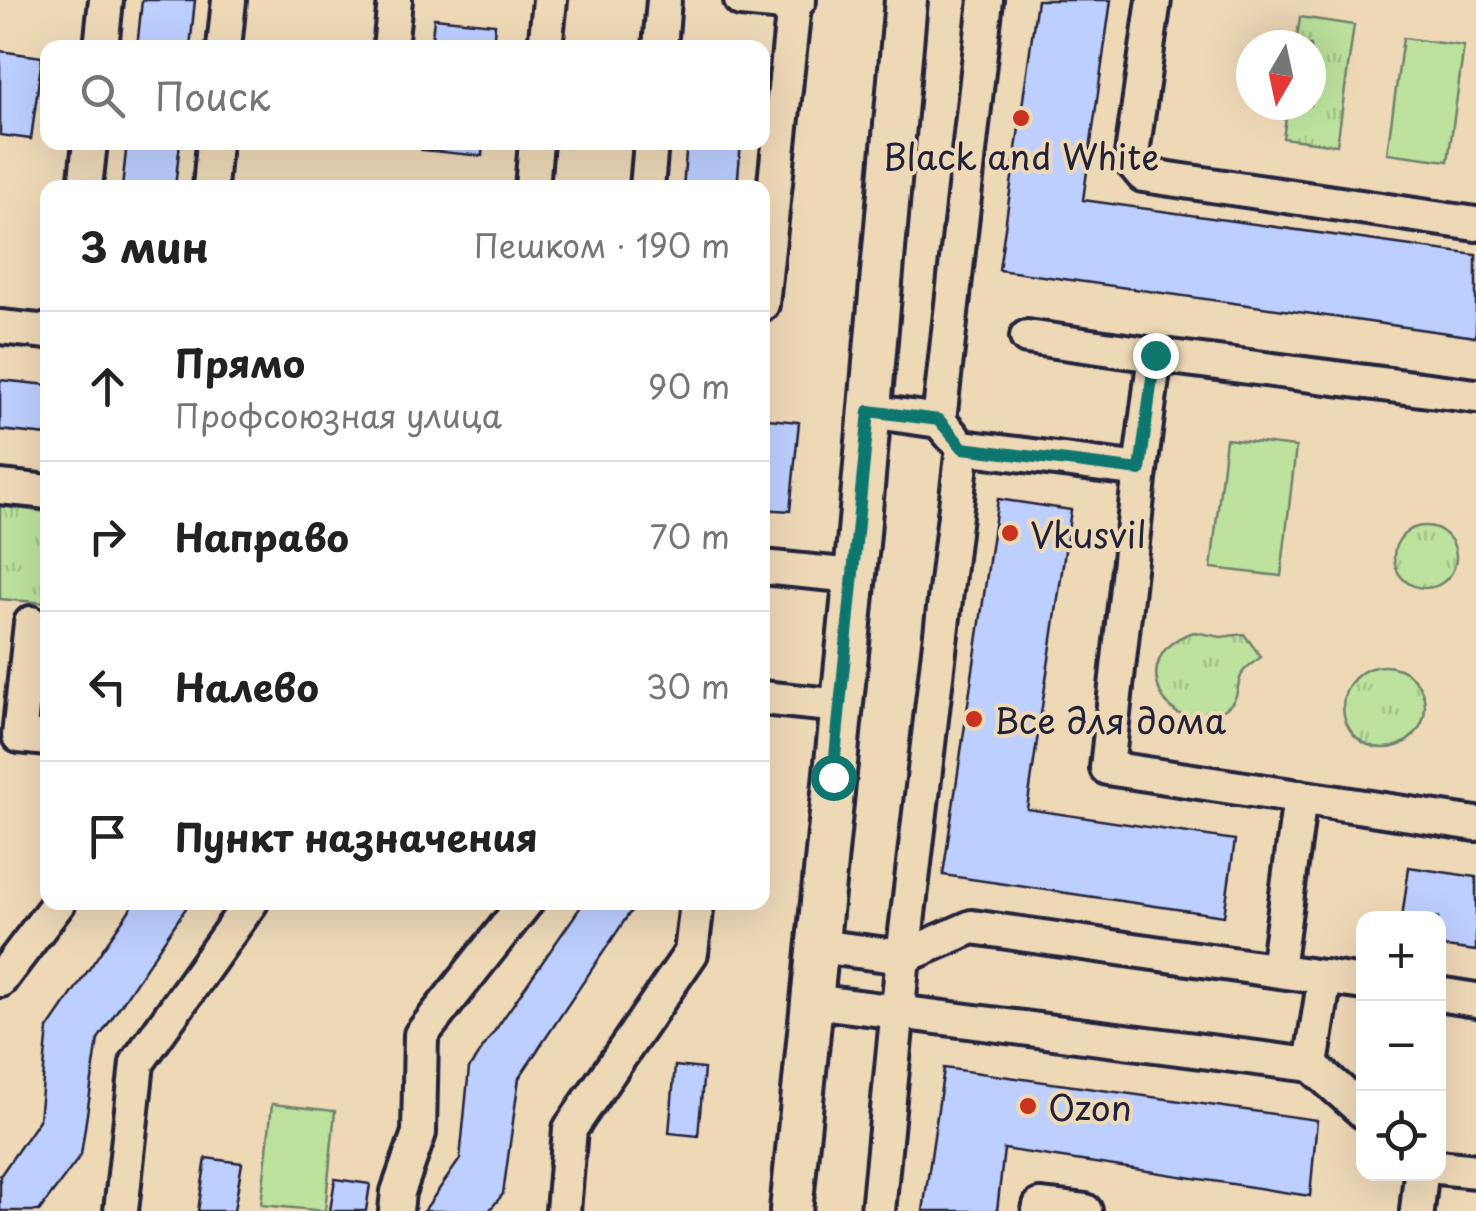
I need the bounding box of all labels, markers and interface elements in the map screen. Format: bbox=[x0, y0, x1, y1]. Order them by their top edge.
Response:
north arrow bbox=[1236, 30, 1326, 120]
search box bbox=[40, 40, 770, 150]
text: Поиск bbox=[155, 67, 270, 124]
icon: search bbox=[75, 68, 130, 123]
marker: Black and White bbox=[1010, 107, 1032, 129]
place label: Black and White bbox=[883, 129, 1159, 182]
text: 3 мин bbox=[80, 214, 209, 277]
text: Пешком · 190 m bbox=[474, 221, 730, 269]
route end bbox=[1133, 333, 1179, 379]
text: Прямо bbox=[175, 334, 305, 391]
icon: ahead bbox=[80, 359, 135, 414]
text: 90 m bbox=[648, 362, 730, 410]
text: Профсоюзная улица bbox=[175, 391, 502, 439]
place label: Vkusvil bbox=[1030, 507, 1146, 560]
text: Направо bbox=[175, 508, 349, 565]
icon: right bbox=[80, 509, 135, 564]
text: 70 m bbox=[650, 512, 730, 560]
marker: Vkusvil bbox=[999, 522, 1021, 544]
text: Налево bbox=[175, 658, 319, 715]
icon: left bbox=[80, 659, 135, 714]
text: 30 m bbox=[646, 662, 730, 710]
place label: Все для дома bbox=[994, 693, 1227, 746]
marker: Все для дома bbox=[963, 708, 985, 730]
route start bbox=[811, 755, 857, 801]
text: Пункт назначения bbox=[175, 808, 538, 865]
icon: arrive bbox=[80, 809, 135, 864]
map controls bbox=[1356, 911, 1446, 1181]
button: + bbox=[1356, 911, 1446, 1001]
button: − bbox=[1356, 1001, 1446, 1091]
place label: Ozon bbox=[1048, 1080, 1132, 1133]
button: locate bbox=[1356, 1091, 1446, 1181]
marker: Ozon bbox=[1017, 1095, 1039, 1117]

